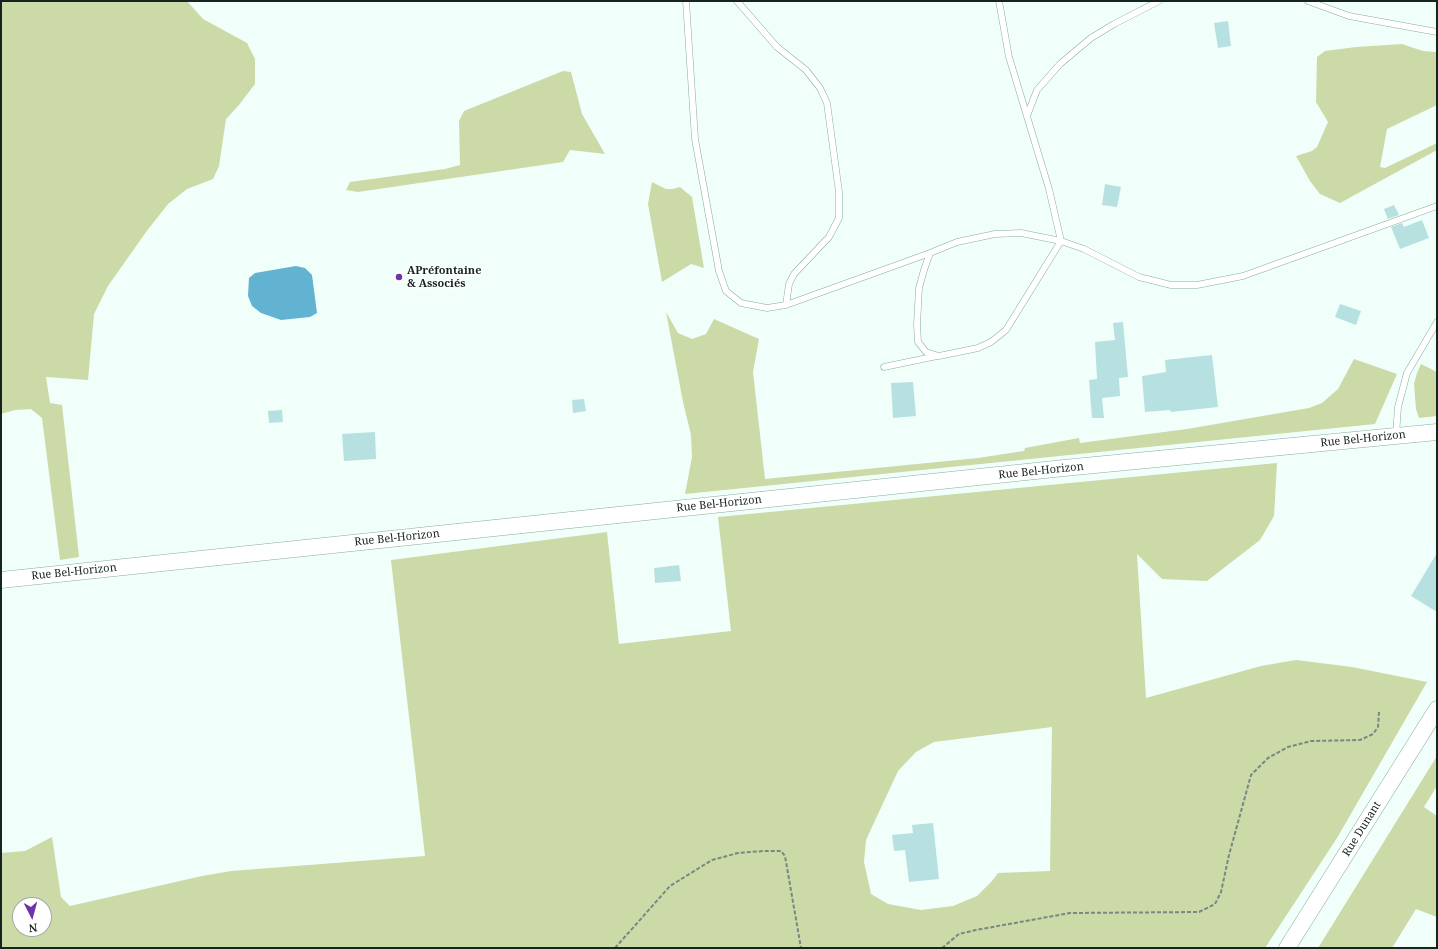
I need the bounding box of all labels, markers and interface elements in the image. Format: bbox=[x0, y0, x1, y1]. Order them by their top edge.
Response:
place label: APréfontaine & Associés bbox=[407, 264, 481, 290]
marker: APréfontaine & Associés bbox=[394, 272, 404, 282]
street label: Rue Bel-Horizon bbox=[1320, 428, 1406, 450]
street label: Rue Bel-Horizon bbox=[998, 460, 1084, 482]
street label: Rue Bel-Horizon bbox=[676, 493, 762, 515]
street label: Rue Bel-Horizon bbox=[354, 527, 440, 549]
street label: Rue Bel-Horizon bbox=[31, 561, 117, 583]
street label: Rue Dunant bbox=[1340, 799, 1384, 859]
north arrow bbox=[12, 897, 52, 937]
text: N bbox=[28, 921, 38, 936]

